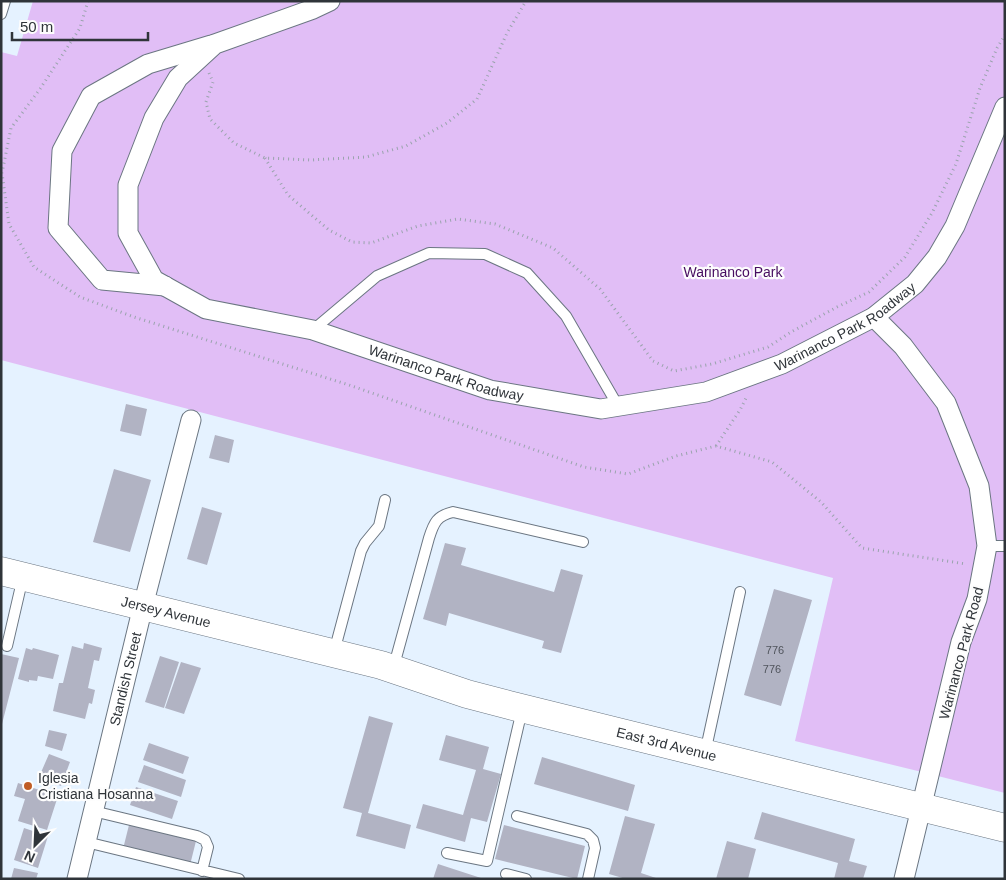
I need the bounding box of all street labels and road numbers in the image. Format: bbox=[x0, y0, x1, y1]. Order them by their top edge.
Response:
street label: Warinanco Park Roadway bbox=[772, 279, 918, 374]
street label: Warinanco Park Roadway bbox=[367, 341, 525, 404]
street label: Warinanco Park Road bbox=[936, 585, 986, 721]
street label: Jersey Avenue bbox=[120, 593, 213, 631]
street label: Standish Street bbox=[106, 630, 144, 727]
street label: East 3rd Avenue bbox=[615, 724, 719, 764]

